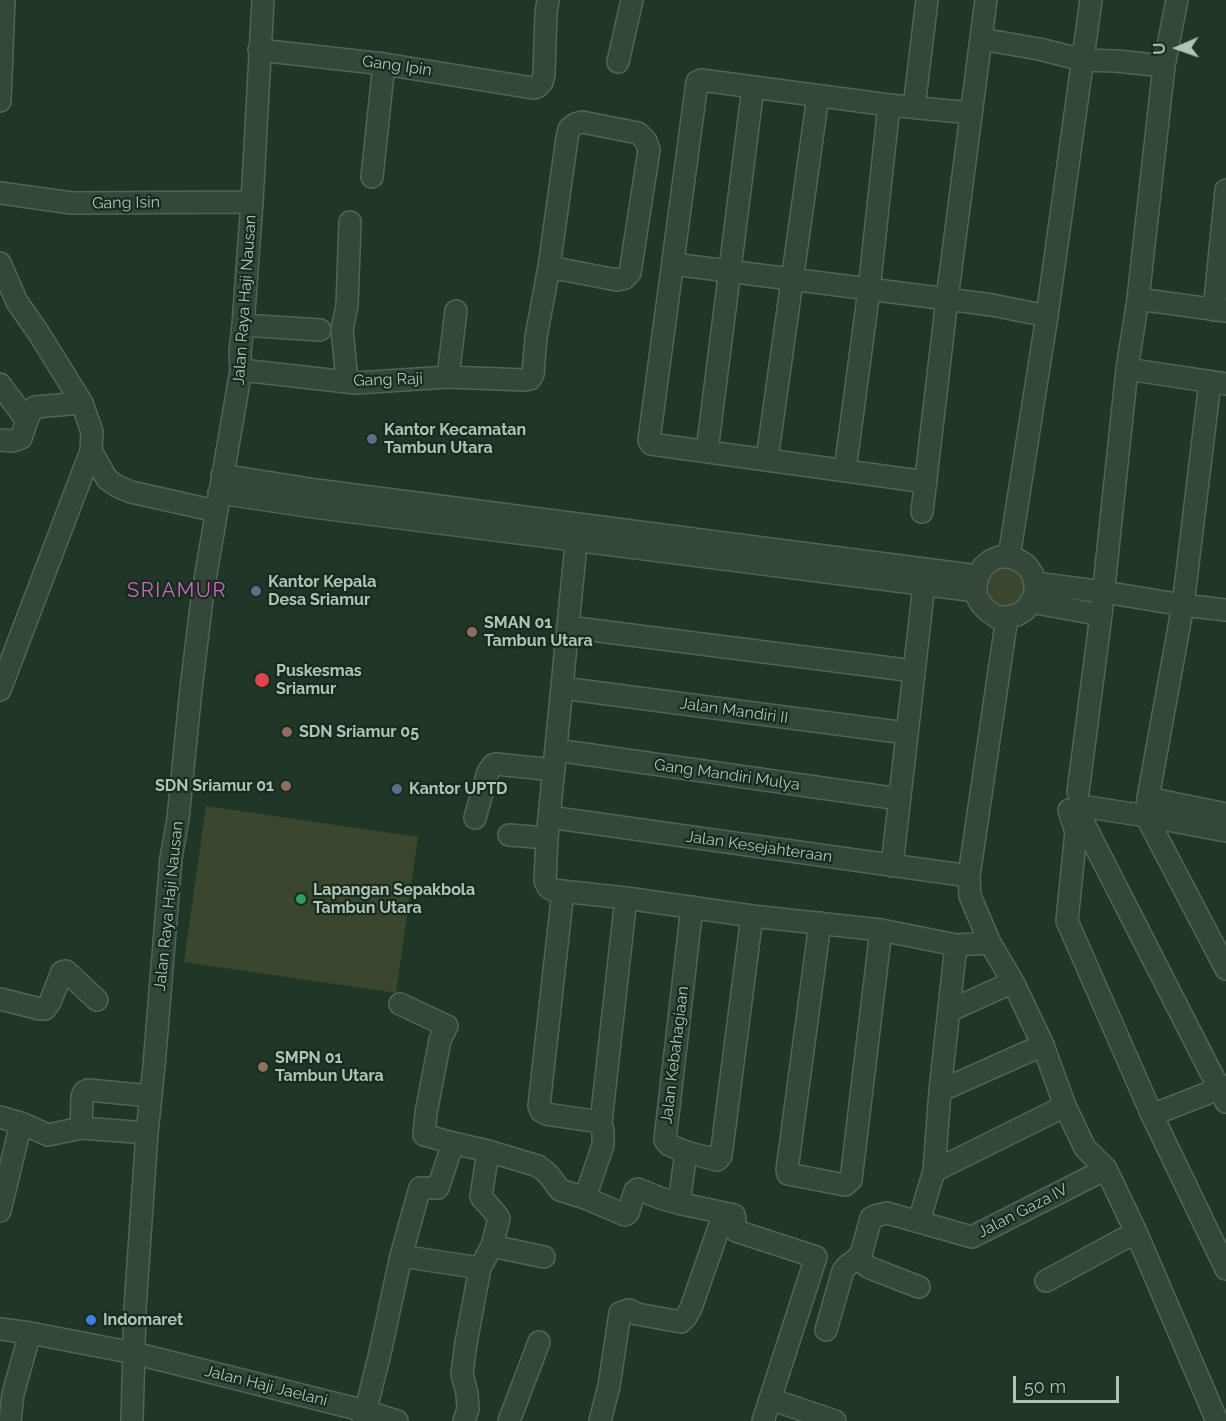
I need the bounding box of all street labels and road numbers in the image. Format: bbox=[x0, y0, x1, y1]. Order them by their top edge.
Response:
street label: Gang Ipin bbox=[361, 52, 433, 80]
street label: Gang Isin bbox=[92, 193, 160, 213]
street label: Jalan Raya Haji Nausan bbox=[229, 214, 261, 386]
street label: Gang Raji bbox=[353, 369, 423, 391]
street label: Jalan Mandiri II bbox=[679, 694, 789, 728]
street label: Gang Mandiri Mulya bbox=[653, 755, 801, 795]
street label: Jalan Raya Haji Nausan bbox=[151, 820, 187, 992]
street label: Jalan Kesejahteraan bbox=[685, 827, 833, 867]
street label: Jalan Kebahagiaan bbox=[657, 985, 693, 1125]
street label: Jalan Gaza IV bbox=[975, 1180, 1071, 1242]
street label: Jalan Haji Jaelani bbox=[203, 1361, 329, 1411]

